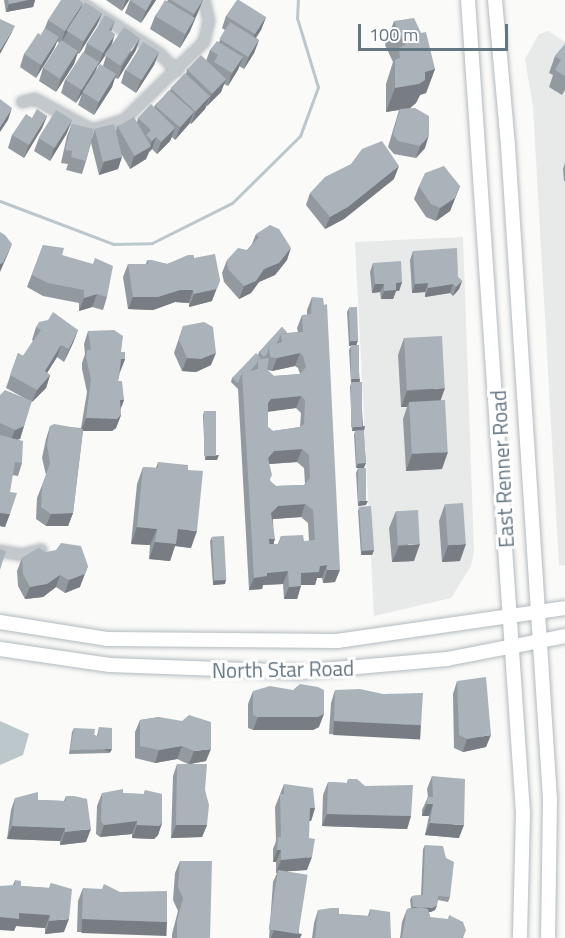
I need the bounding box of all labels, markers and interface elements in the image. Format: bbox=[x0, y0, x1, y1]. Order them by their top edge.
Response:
scale bar bbox=[361, 12, 511, 50]
text: 100 m bbox=[369, 21, 418, 48]
street label: East Renner Road bbox=[485, 390, 519, 548]
street label: North Star Road bbox=[212, 655, 354, 683]

